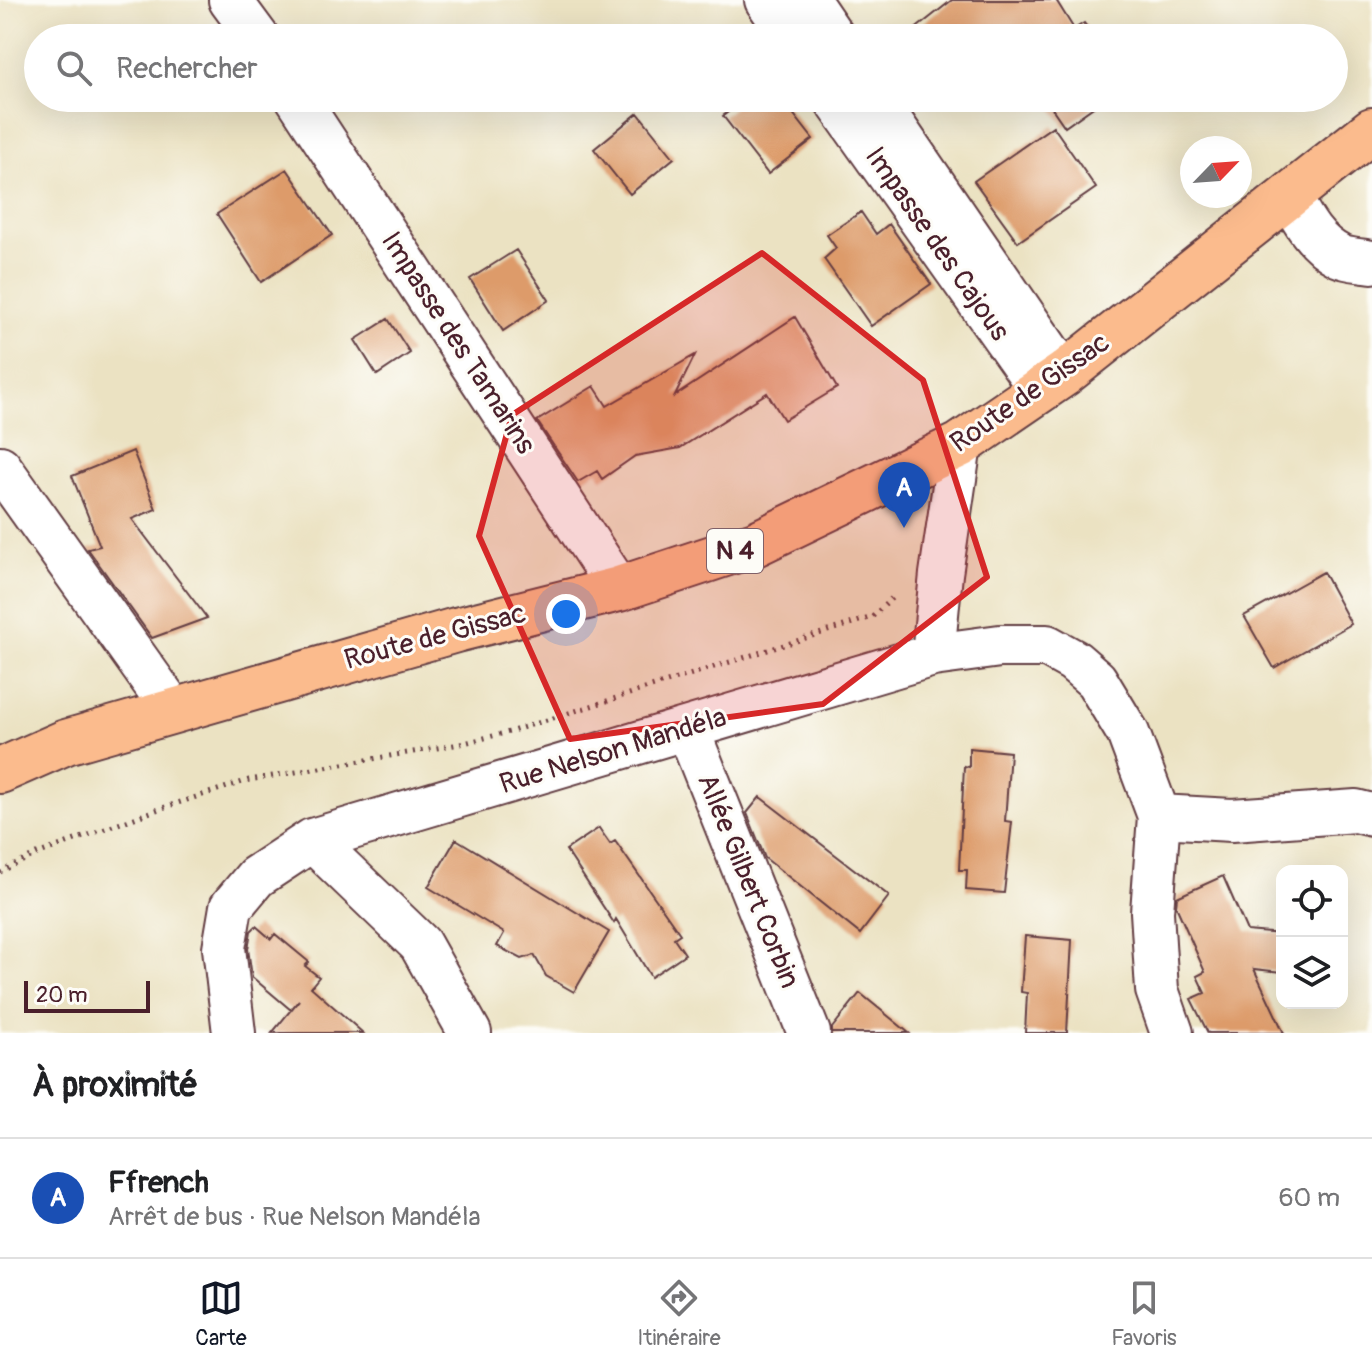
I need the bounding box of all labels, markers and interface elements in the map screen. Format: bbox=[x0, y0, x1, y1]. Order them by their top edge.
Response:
search box bbox=[24, 24, 1348, 112]
icon: search bbox=[52, 46, 96, 90]
text: Rechercher bbox=[116, 50, 258, 87]
north arrow bbox=[1180, 136, 1252, 208]
street label: Impasse des Cajous bbox=[857, 140, 1017, 348]
street label: Impasse des Tamarins bbox=[373, 225, 543, 461]
street label: Route de Gissac bbox=[944, 325, 1116, 461]
pin: A bbox=[878, 462, 930, 528]
road number: N 4 bbox=[707, 529, 763, 573]
your location bbox=[546, 594, 586, 634]
street label: Route de Gissac bbox=[341, 596, 529, 678]
street label: Rue Nelson Mandéla bbox=[495, 700, 731, 802]
street label: Allée Gilbert Corbin bbox=[689, 769, 807, 993]
map controls bbox=[1276, 865, 1348, 1009]
button: locate bbox=[1276, 865, 1348, 937]
button: layers bbox=[1276, 937, 1348, 1009]
scale bar bbox=[24, 977, 150, 1013]
text: 20 m bbox=[36, 981, 88, 1009]
text: À proximité bbox=[32, 1064, 198, 1107]
text: Ffrench bbox=[108, 1164, 209, 1201]
text: A bbox=[50, 1182, 66, 1214]
text: 60 m bbox=[1278, 1182, 1340, 1214]
text: Arrêt de bus · Rue Nelson Mandéla bbox=[108, 1201, 480, 1233]
tab: Carte bbox=[195, 1276, 247, 1352]
tab: Itinéraire bbox=[637, 1276, 721, 1352]
tab: Favoris bbox=[1111, 1276, 1177, 1352]

